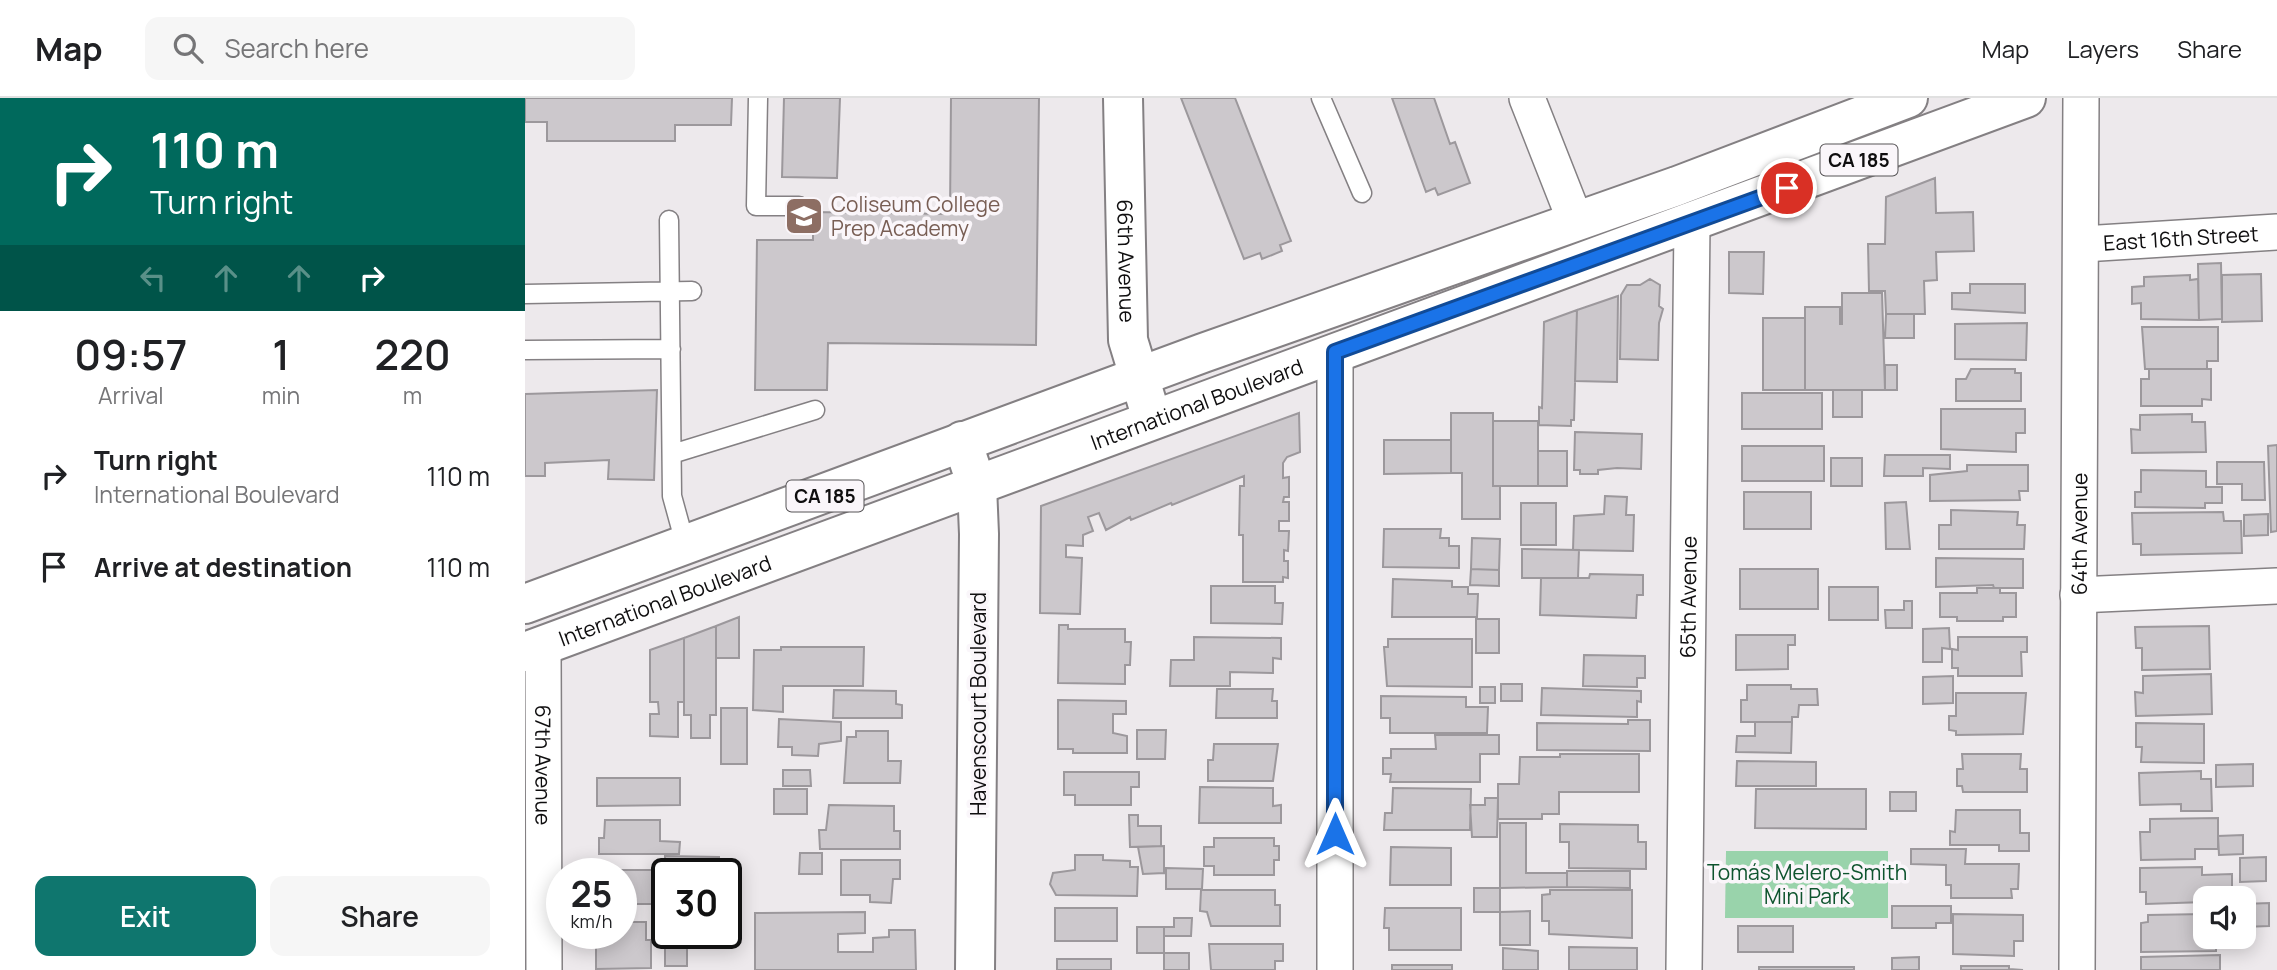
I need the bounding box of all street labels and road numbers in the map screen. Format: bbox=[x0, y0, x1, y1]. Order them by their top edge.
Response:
road number: CA 185 bbox=[1821, 144, 1897, 176]
street label: 66th Avenue bbox=[1111, 199, 1142, 323]
street label: East 16th Street bbox=[2102, 219, 2259, 257]
street label: International Boulevard bbox=[1087, 352, 1307, 456]
street label: 64th Avenue bbox=[2065, 473, 2093, 595]
road number: CA 185 bbox=[787, 480, 863, 512]
street label: 65th Avenue bbox=[1673, 536, 1703, 658]
street label: International Boulevard bbox=[555, 548, 775, 652]
street label: Havenscourt Boulevard bbox=[964, 592, 992, 816]
street label: 67th Avenue bbox=[529, 705, 558, 825]

